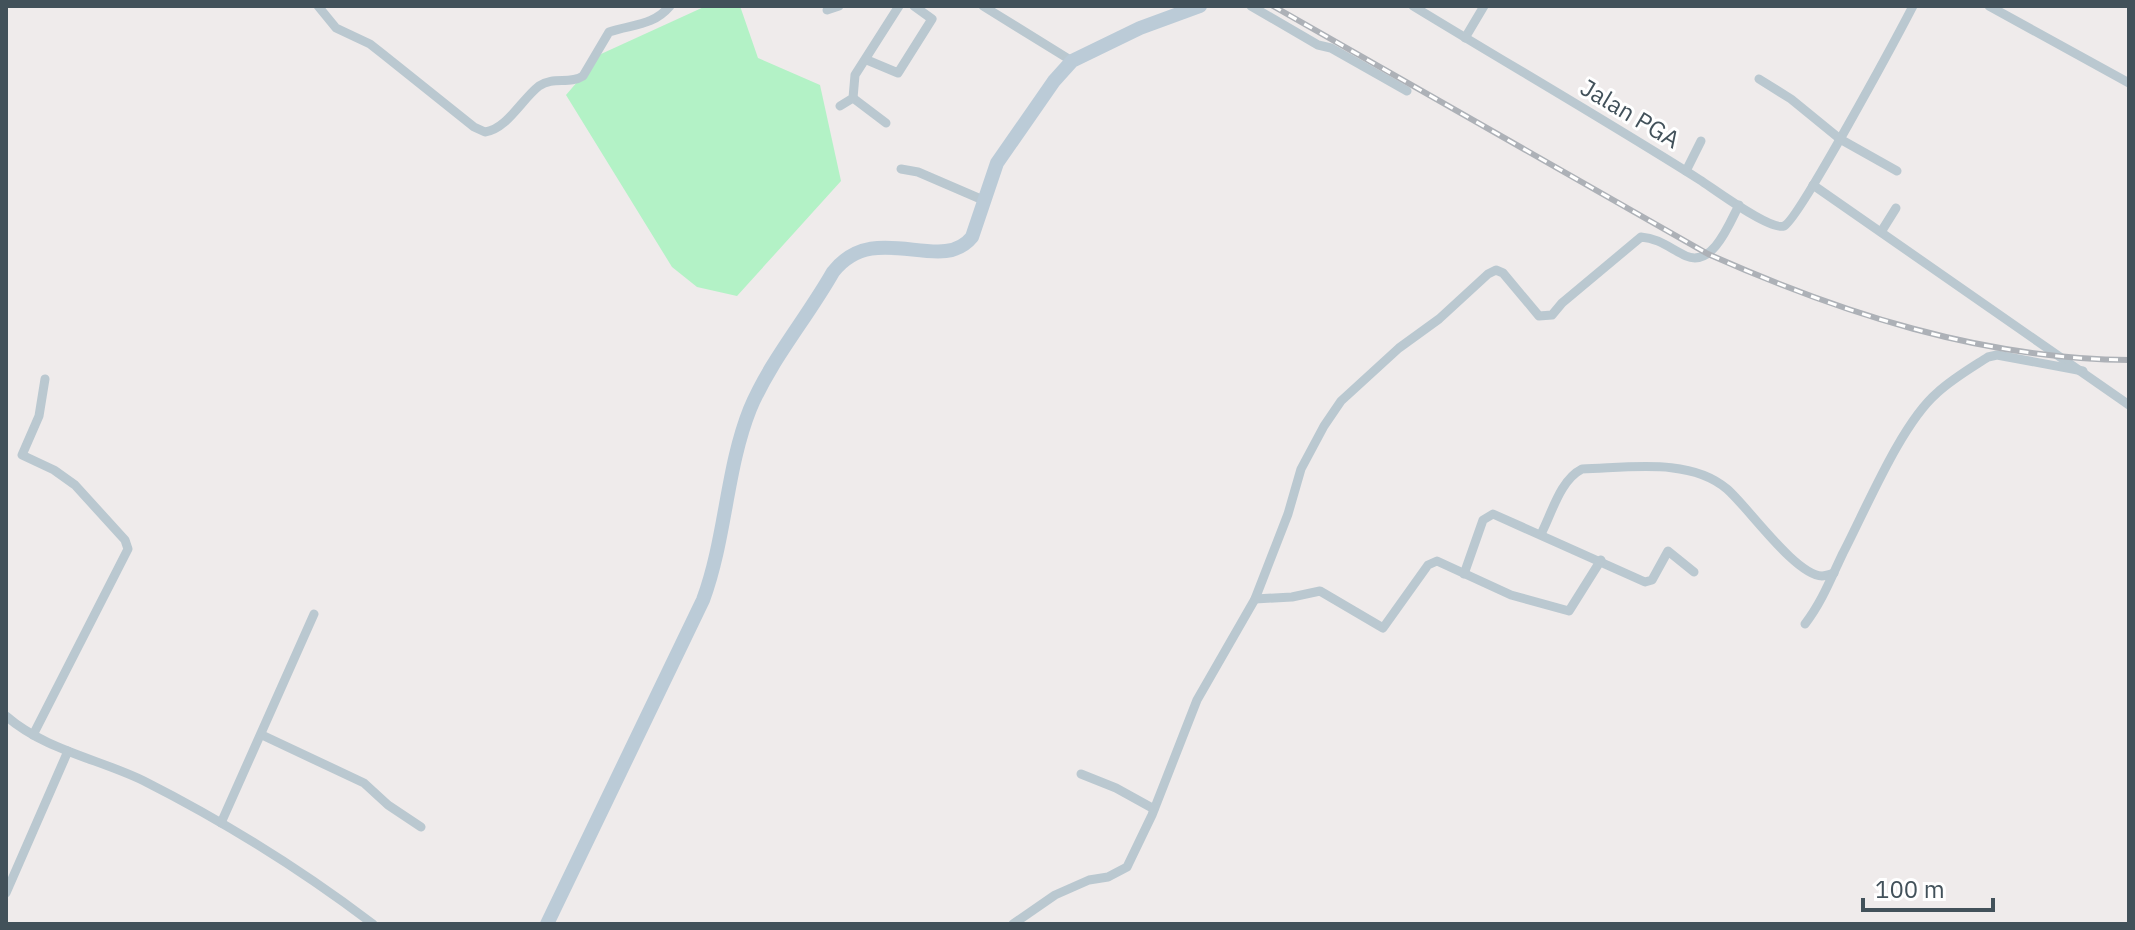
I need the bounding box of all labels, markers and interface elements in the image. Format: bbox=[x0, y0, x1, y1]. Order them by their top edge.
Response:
street label: Jalan PGA bbox=[1575, 71, 1686, 155]
scale bar bbox=[1863, 862, 1993, 912]
text: 100 m bbox=[1875, 873, 1945, 905]

